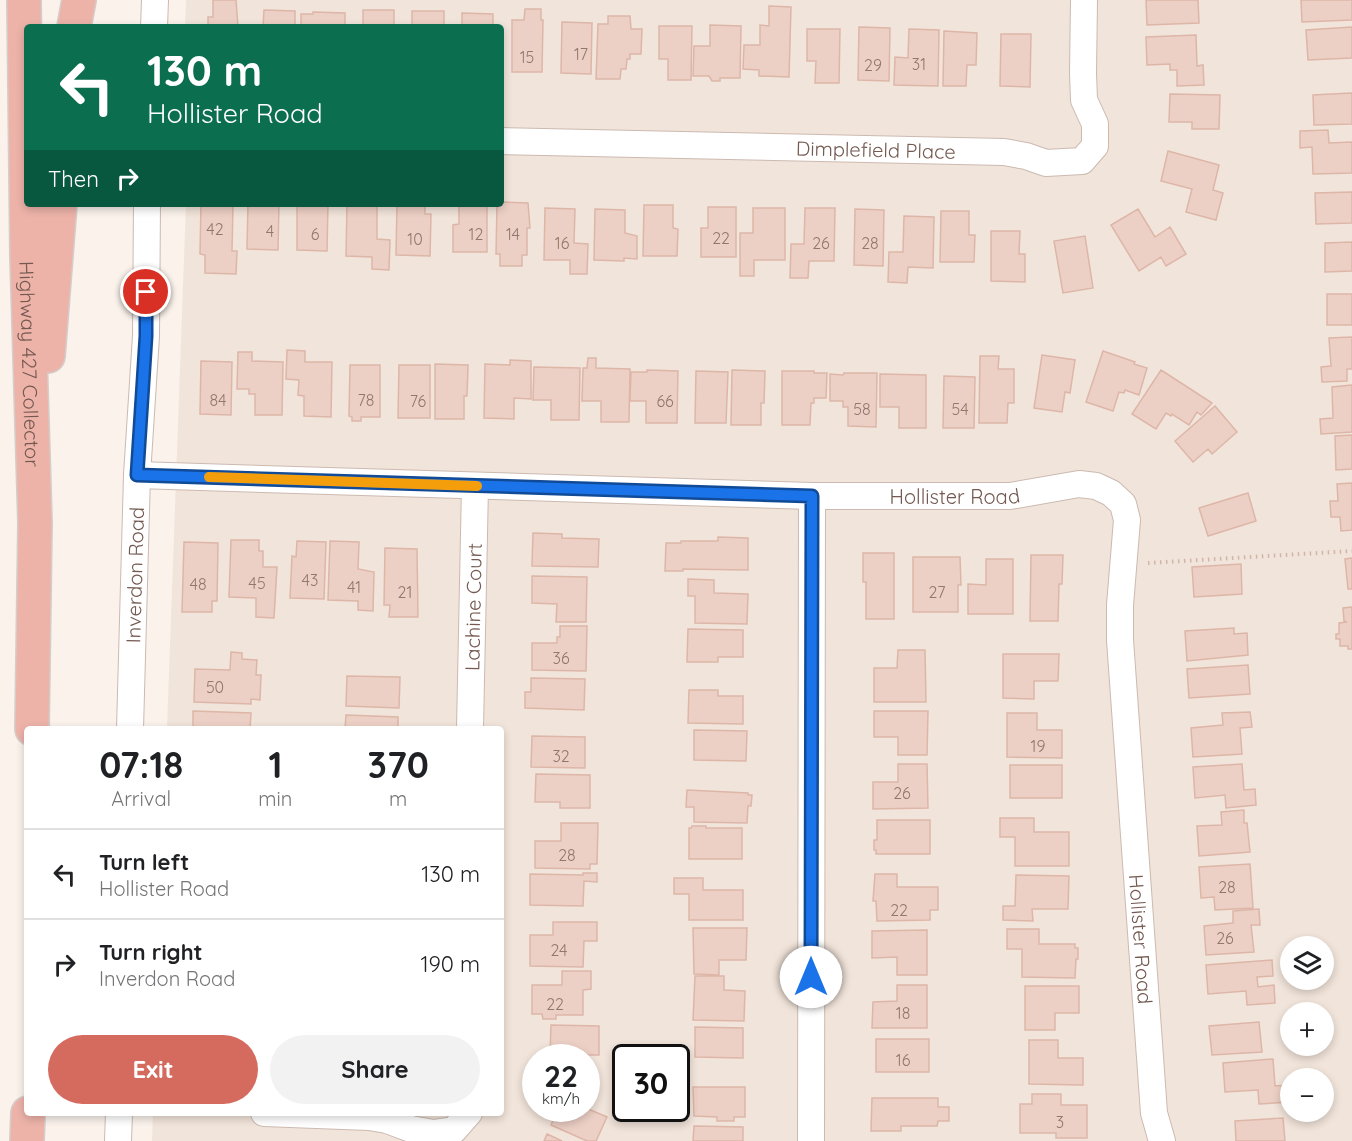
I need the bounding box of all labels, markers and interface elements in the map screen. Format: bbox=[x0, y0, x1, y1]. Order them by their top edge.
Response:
text: 130 m bbox=[147, 44, 262, 97]
house number: 17 bbox=[574, 44, 588, 64]
house number: 15 bbox=[520, 47, 534, 67]
icon: left bbox=[48, 48, 126, 126]
house number: 31 bbox=[912, 54, 926, 74]
house number: 29 bbox=[864, 55, 882, 75]
text: Hollister Road bbox=[147, 96, 323, 130]
street label: Dimplefield Place bbox=[796, 135, 956, 163]
icon: right bbox=[111, 162, 144, 195]
text: Then bbox=[48, 165, 99, 193]
house number: 42 bbox=[206, 219, 224, 239]
house number: 4 bbox=[266, 221, 274, 241]
house number: 6 bbox=[311, 224, 320, 244]
house number: 12 bbox=[469, 224, 484, 244]
house number: 14 bbox=[506, 224, 520, 244]
house number: 22 bbox=[712, 228, 730, 248]
house number: 10 bbox=[407, 229, 423, 249]
house number: 16 bbox=[555, 233, 570, 253]
house number: 26 bbox=[812, 233, 830, 253]
house number: 28 bbox=[861, 233, 879, 253]
street label: Highway 427 Collector bbox=[15, 261, 46, 468]
pin bbox=[120, 266, 171, 317]
icon: arrive bbox=[129, 275, 162, 308]
house number: 84 bbox=[209, 390, 227, 410]
house number: 78 bbox=[358, 390, 374, 410]
house number: 76 bbox=[410, 391, 427, 411]
house number: 66 bbox=[656, 391, 674, 411]
house number: 58 bbox=[853, 399, 871, 419]
house number: 54 bbox=[951, 399, 969, 419]
street label: Hollister Road bbox=[890, 482, 1022, 509]
street label: Inverdon Road bbox=[120, 507, 149, 644]
street label: Lachine Court bbox=[459, 542, 486, 671]
house number: 43 bbox=[302, 570, 318, 590]
house number: 45 bbox=[248, 573, 266, 593]
house number: 48 bbox=[189, 574, 207, 594]
house number: 41 bbox=[347, 577, 361, 597]
house number: 21 bbox=[398, 582, 412, 602]
house number: 27 bbox=[929, 582, 945, 602]
house number: 36 bbox=[553, 648, 570, 668]
house number: 50 bbox=[206, 677, 224, 697]
house number: 19 bbox=[1031, 736, 1045, 756]
text: 07:18 bbox=[99, 742, 183, 787]
text: 1 bbox=[268, 742, 282, 787]
text: 370 bbox=[368, 742, 429, 787]
house number: 32 bbox=[552, 746, 570, 766]
house number: 26 bbox=[893, 783, 911, 803]
text: Arrival bbox=[111, 786, 171, 811]
text: min bbox=[258, 786, 292, 811]
text: m bbox=[389, 786, 407, 811]
house number: 28 bbox=[558, 845, 576, 865]
text: Turn left bbox=[99, 848, 189, 876]
icon: left bbox=[48, 858, 81, 891]
text: 130 m bbox=[421, 860, 480, 888]
street label: Hollister Road bbox=[1124, 873, 1159, 1005]
text: Hollister Road bbox=[99, 876, 229, 901]
house number: 28 bbox=[1218, 877, 1236, 897]
house number: 22 bbox=[890, 900, 908, 920]
house number: 26 bbox=[1216, 928, 1234, 948]
map controls bbox=[1280, 936, 1334, 1122]
button: layers bbox=[1280, 936, 1334, 990]
text: Turn right bbox=[99, 938, 203, 966]
house number: 24 bbox=[550, 940, 568, 960]
position arrow bbox=[779, 945, 843, 1009]
icon: right bbox=[48, 948, 81, 981]
text: 190 m bbox=[420, 950, 480, 978]
text: Inverdon Road bbox=[99, 966, 235, 991]
house number: 22 bbox=[546, 994, 564, 1014]
button: + bbox=[1280, 1002, 1334, 1056]
house number: 18 bbox=[896, 1003, 910, 1023]
button: Exit bbox=[48, 1035, 258, 1104]
button: Share bbox=[270, 1035, 480, 1104]
speed limit sign: 30 bbox=[612, 1044, 690, 1122]
house number: 16 bbox=[896, 1050, 911, 1070]
text: 22 bbox=[544, 1057, 578, 1095]
button: − bbox=[1280, 1068, 1334, 1122]
text: km/h bbox=[542, 1089, 580, 1108]
house number: 3 bbox=[1056, 1112, 1064, 1132]

